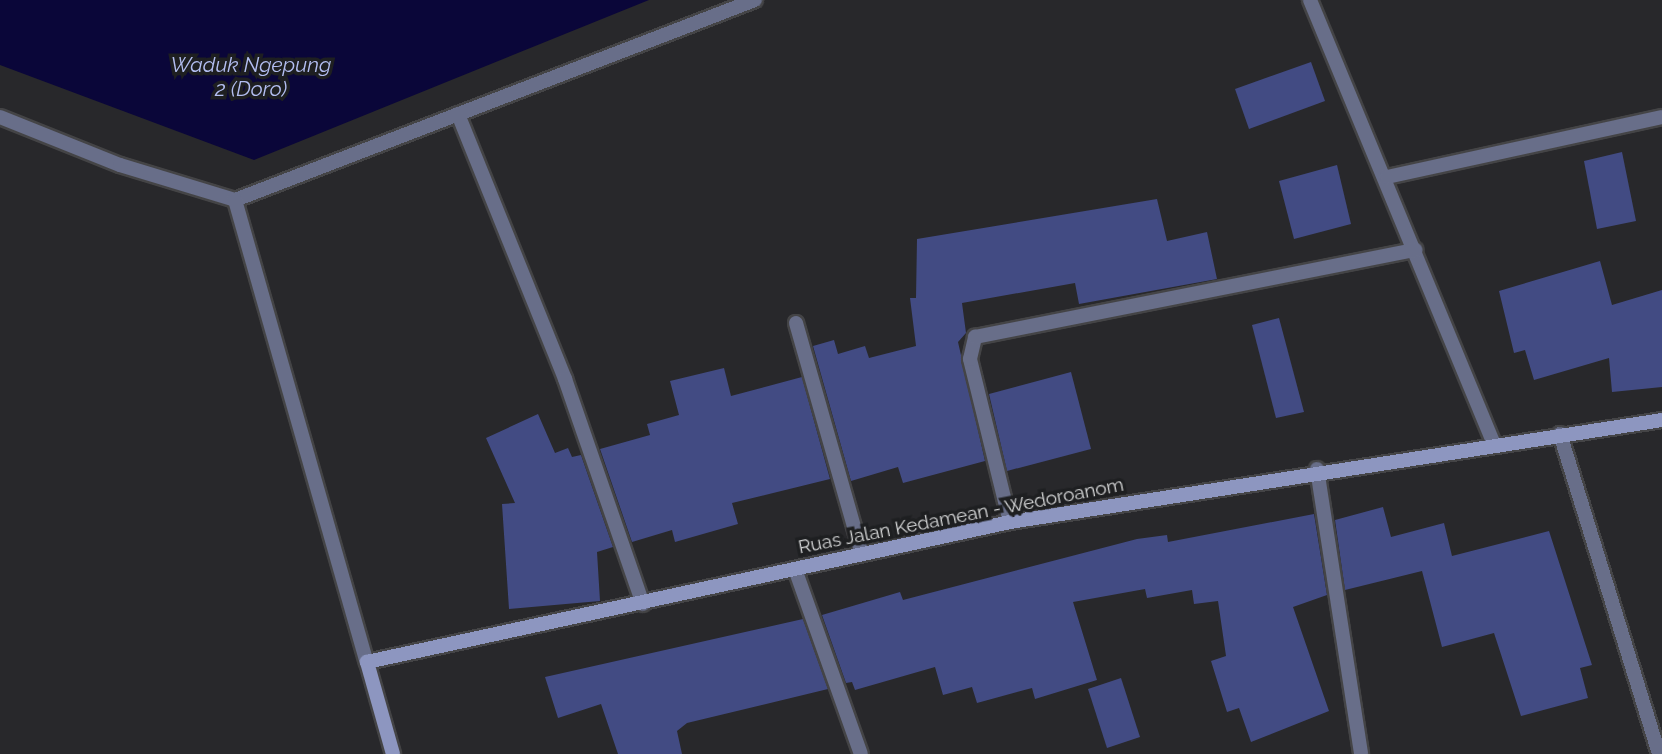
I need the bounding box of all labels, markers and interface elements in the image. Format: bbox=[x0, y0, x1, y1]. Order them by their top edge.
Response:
water label: Waduk Ngepung 2 (Doro) bbox=[171, 52, 331, 102]
street label: Ruas Jalan Kedamean - Wedoroanom bbox=[796, 473, 1126, 559]

